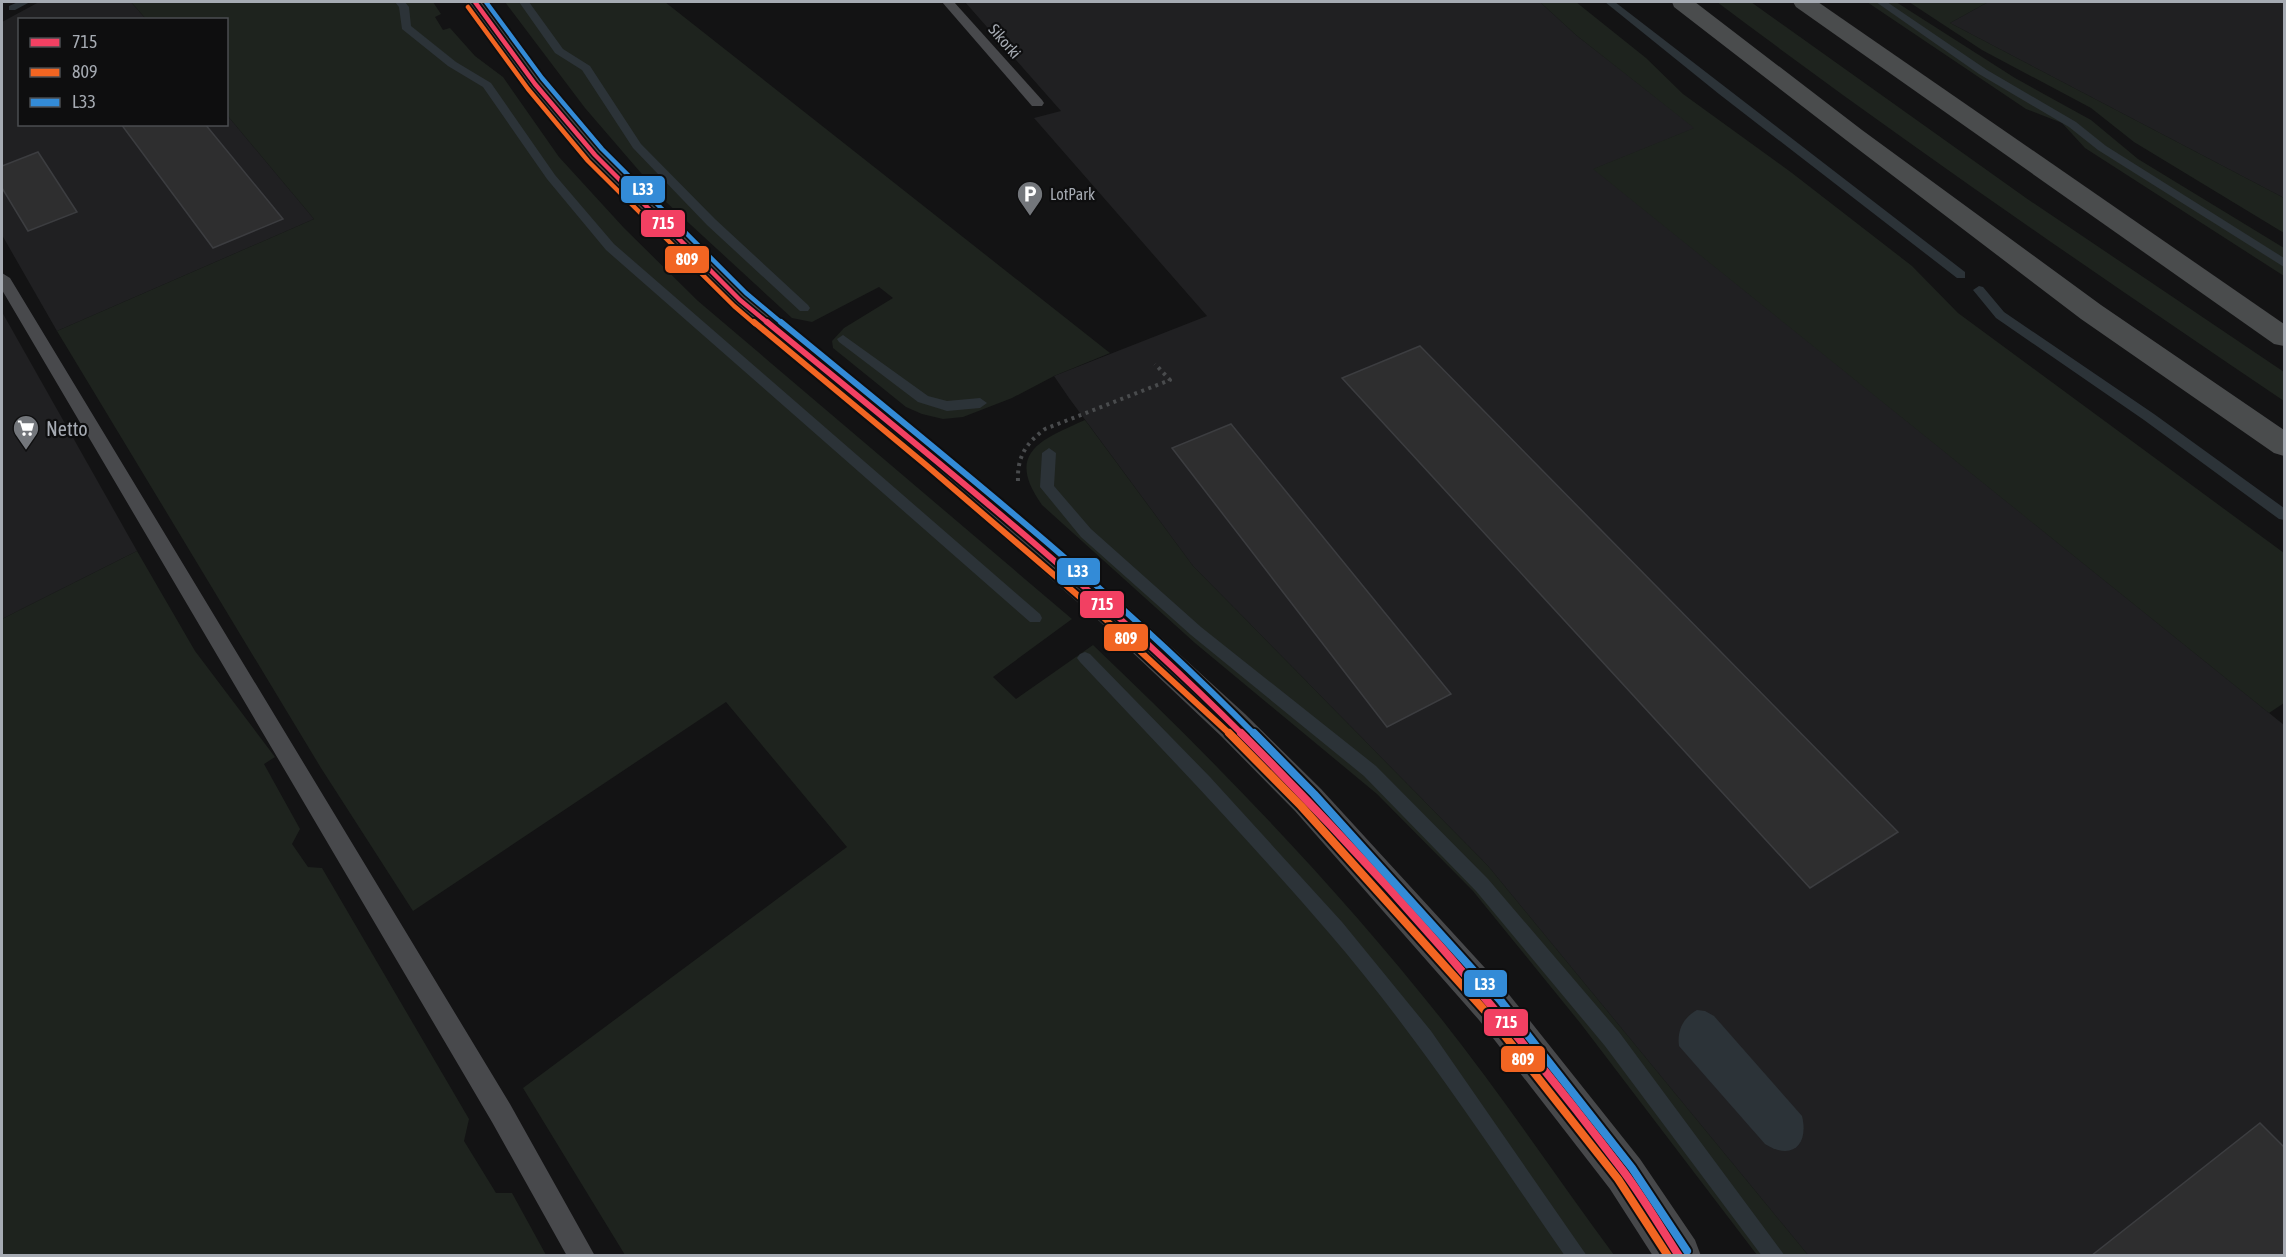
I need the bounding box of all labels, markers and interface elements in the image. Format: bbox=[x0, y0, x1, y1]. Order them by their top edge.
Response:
legend bbox=[18, 18, 228, 126]
street label: Sikorki bbox=[985, 20, 1025, 62]
text: 715 bbox=[72, 31, 97, 52]
text: 809 bbox=[72, 61, 97, 82]
text: L33 bbox=[72, 91, 96, 112]
line badge: L33 bbox=[620, 175, 666, 204]
parking icon: LotPark bbox=[1015, 179, 1045, 217]
text: L33 bbox=[632, 180, 654, 198]
place label: LotPark bbox=[1050, 185, 1095, 203]
line badge: 715 bbox=[640, 209, 686, 238]
text: 715 bbox=[652, 214, 675, 232]
line badge: 809 bbox=[664, 245, 710, 274]
text: 809 bbox=[676, 250, 699, 268]
supermarket icon: Netto bbox=[11, 413, 41, 451]
place label: Netto bbox=[46, 417, 88, 440]
line badge: L33 bbox=[1056, 557, 1101, 586]
text: L33 bbox=[1067, 562, 1089, 580]
line badge: 715 bbox=[1079, 590, 1125, 619]
text: 715 bbox=[1091, 595, 1114, 613]
line badge: 809 bbox=[1103, 623, 1149, 652]
text: 809 bbox=[1115, 629, 1138, 647]
line badge: L33 bbox=[1463, 969, 1508, 998]
text: L33 bbox=[1474, 975, 1496, 993]
line badge: 715 bbox=[1483, 1008, 1529, 1037]
text: 715 bbox=[1495, 1013, 1518, 1031]
line badge: 809 bbox=[1500, 1045, 1546, 1073]
text: 809 bbox=[1512, 1050, 1535, 1068]

